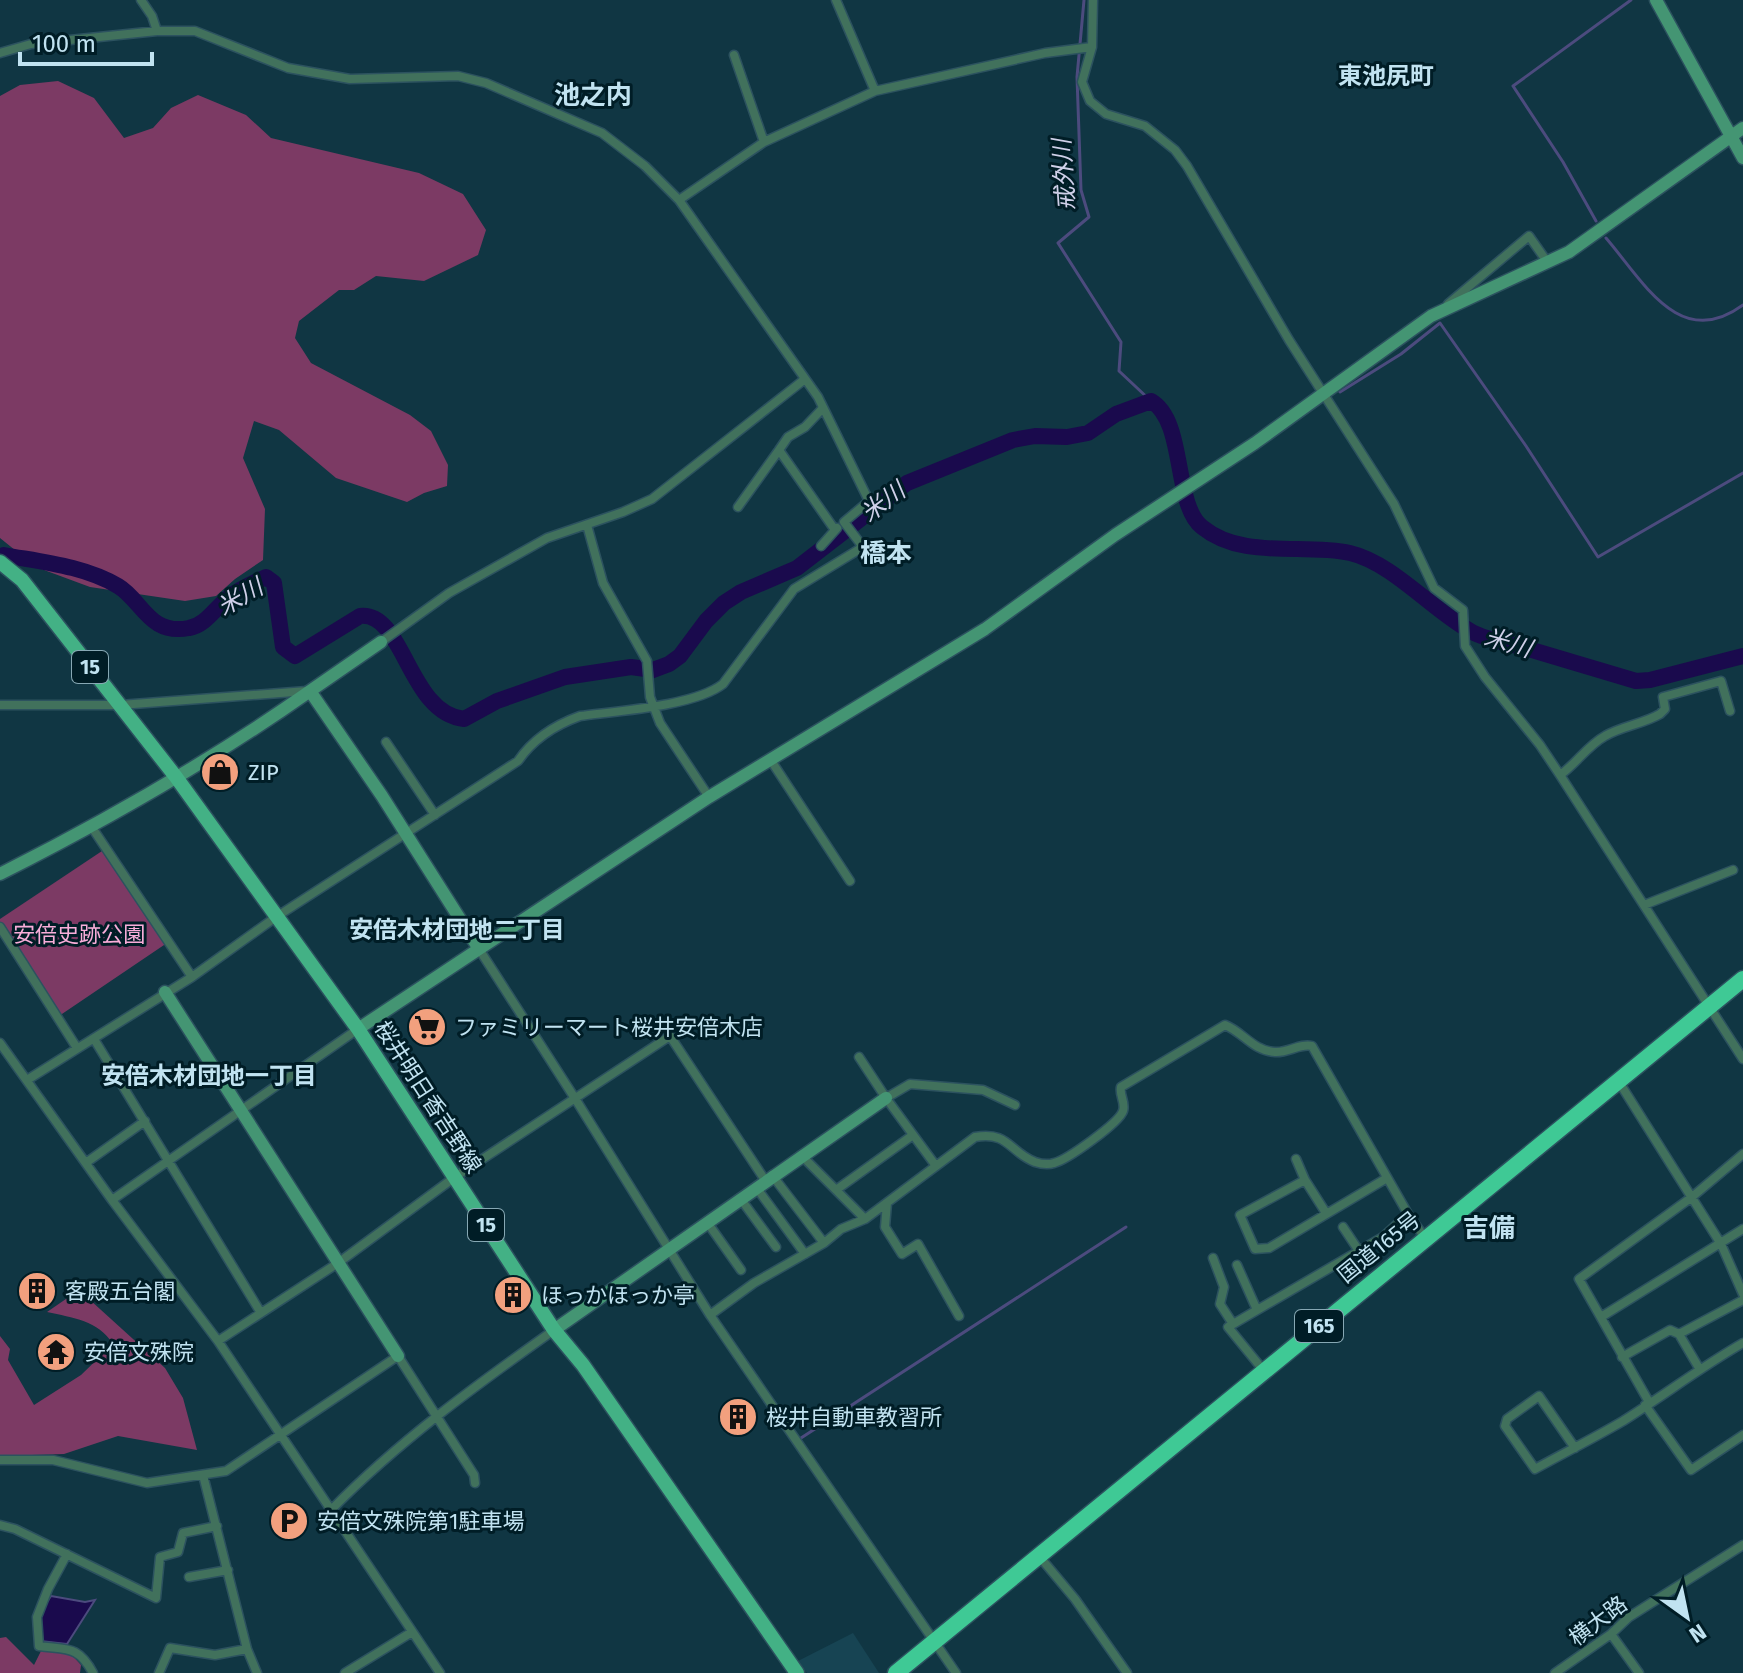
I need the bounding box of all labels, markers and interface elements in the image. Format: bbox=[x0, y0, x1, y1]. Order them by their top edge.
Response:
scale bar bbox=[20, 16, 152, 66]
text: 100 m bbox=[32, 30, 96, 58]
district label: 東池尻町 bbox=[1338, 62, 1434, 90]
district label: 池之内 bbox=[554, 80, 632, 111]
water label: 戒外川 bbox=[1047, 135, 1080, 212]
water label: 米川 bbox=[855, 475, 913, 528]
district label: 橋本 bbox=[860, 538, 912, 569]
water label: 米川 bbox=[212, 571, 270, 621]
water label: 米川 bbox=[1481, 623, 1538, 664]
road number: 15 bbox=[72, 651, 108, 683]
shop icon: ZIP bbox=[199, 751, 241, 793]
place label: ZIP bbox=[248, 759, 279, 786]
district label: 安倍木材団地二丁目 bbox=[349, 916, 565, 944]
park label: 安倍史跡公園 bbox=[13, 921, 145, 948]
supermarket icon: ファミリーマート桜井安倍木店 bbox=[406, 1006, 448, 1048]
place label: ファミリーマート桜井安倍木店 bbox=[455, 1014, 763, 1041]
street label: 桜井明日香吉野線 bbox=[369, 1016, 487, 1178]
district label: 安倍木材団地一丁目 bbox=[101, 1062, 317, 1090]
street label: 国道165号 bbox=[1332, 1206, 1426, 1288]
road number: 15 bbox=[468, 1209, 504, 1241]
district label: 吉備 bbox=[1463, 1213, 1515, 1244]
building icon: 客殿五台閣 bbox=[16, 1270, 58, 1312]
building icon: ほっかほっか亭 bbox=[492, 1274, 534, 1316]
place label: 客殿五台閣 bbox=[65, 1278, 175, 1305]
place label: ほっかほっか亭 bbox=[541, 1282, 695, 1309]
road number: 165 bbox=[1295, 1310, 1343, 1342]
temple icon: 安倍文殊院 bbox=[35, 1331, 77, 1373]
place label: 安倍文殊院 bbox=[84, 1339, 194, 1366]
building icon: 桜井自動車教習所 bbox=[717, 1396, 759, 1438]
place label: 桜井自動車教習所 bbox=[766, 1404, 942, 1431]
parking icon: 安倍文殊院第1駐車場 bbox=[268, 1500, 310, 1542]
place label: 安倍文殊院第1駐車場 bbox=[317, 1508, 525, 1535]
north arrow bbox=[1647, 1577, 1727, 1657]
street label: 横大路 bbox=[1564, 1590, 1632, 1652]
text: N bbox=[1684, 1618, 1711, 1649]

